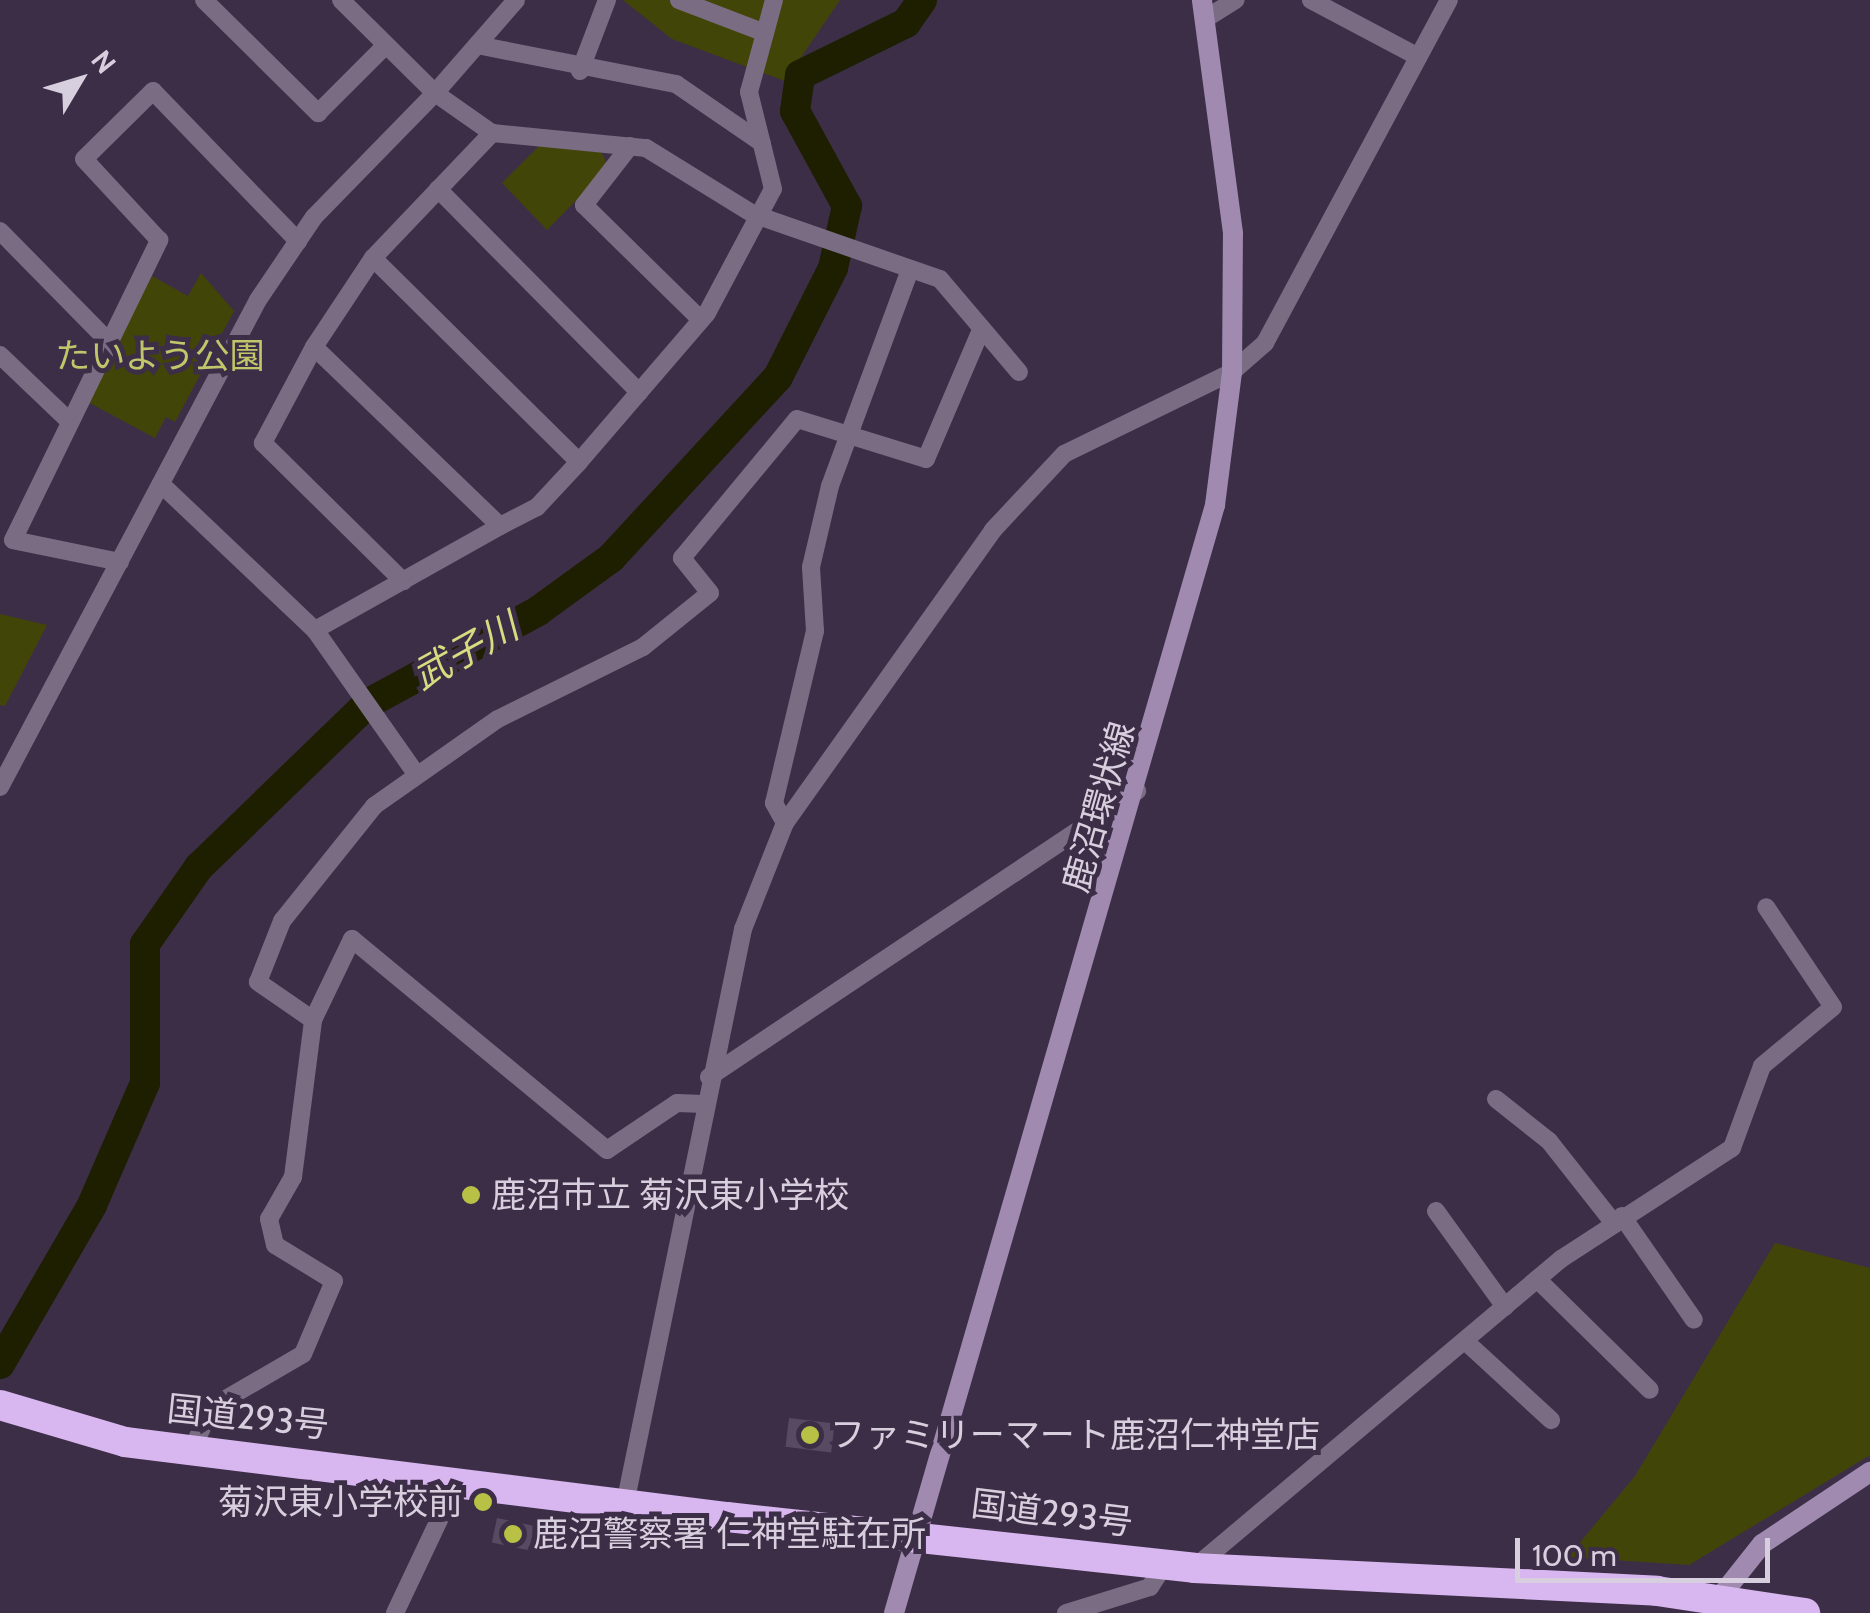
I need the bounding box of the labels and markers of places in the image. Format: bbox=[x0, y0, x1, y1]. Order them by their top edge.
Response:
place label: 鹿沼市立 菊沢東小学校 bbox=[491, 1174, 849, 1216]
marker: 鹿沼市立 菊沢東小学校 bbox=[460, 1184, 482, 1206]
place label: ファミリーマート鹿沼仁神堂店 bbox=[830, 1414, 1320, 1456]
marker: ファミリーマート鹿沼仁神堂店 bbox=[799, 1424, 821, 1446]
place label: 菊沢東小学校前 bbox=[218, 1481, 463, 1523]
marker: 菊沢東小学校前 bbox=[472, 1491, 494, 1513]
place label: 鹿沼警察署 仁神堂駐在所 bbox=[533, 1513, 926, 1555]
marker: 鹿沼警察署 仁神堂駐在所 bbox=[502, 1523, 524, 1545]

